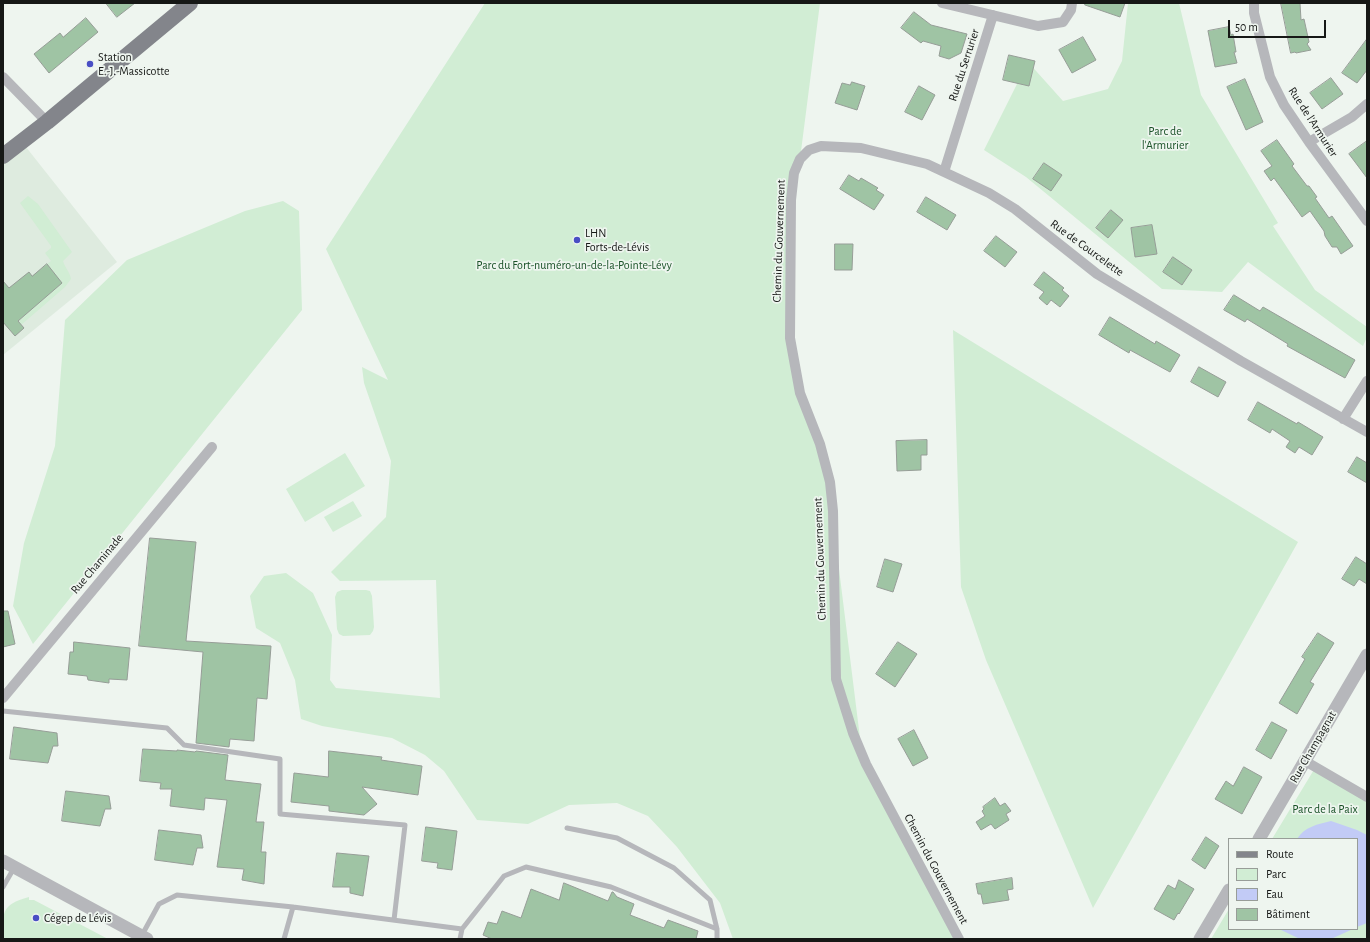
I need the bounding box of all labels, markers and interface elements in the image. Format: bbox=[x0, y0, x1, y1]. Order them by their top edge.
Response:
scale bar bbox=[1230, 12, 1328, 38]
text: 50 m bbox=[1235, 21, 1258, 33]
street label: Rue du Serrurier bbox=[946, 27, 982, 103]
place label: Station E.-J.-Massicotte bbox=[98, 50, 169, 78]
marker: Station E.-J.-Massicotte bbox=[85, 59, 95, 69]
street label: Rue de l'Armurier bbox=[1285, 84, 1341, 160]
park label: Parc de l'Armurier bbox=[1142, 124, 1188, 152]
street label: Chemin du Gouvernement bbox=[770, 179, 788, 303]
street label: Rue de Courcelette bbox=[1047, 217, 1127, 279]
place label: LHN Forts-de-Lévis bbox=[585, 226, 649, 254]
marker: LHN Forts-de-Lévis bbox=[572, 235, 582, 245]
park label: Parc du Fort-numéro-un-de-la-Pointe-Lévy bbox=[476, 258, 672, 272]
street label: Chemin du Gouvernement bbox=[811, 497, 829, 621]
street label: Rue Chaminade bbox=[68, 531, 126, 597]
street label: Rue Champagnat bbox=[1287, 708, 1339, 786]
park label: Parc de la Paix bbox=[1292, 802, 1358, 816]
street label: Chemin du Gouvernement bbox=[901, 811, 971, 927]
legend bbox=[1228, 838, 1358, 930]
text: Route bbox=[1266, 848, 1293, 860]
text: Parc bbox=[1266, 868, 1286, 880]
text: Eau bbox=[1266, 888, 1283, 900]
text: Bâtiment bbox=[1266, 908, 1310, 920]
place label: Cégep de Lévis bbox=[44, 911, 111, 925]
marker: Cégep de Lévis bbox=[31, 913, 41, 923]

